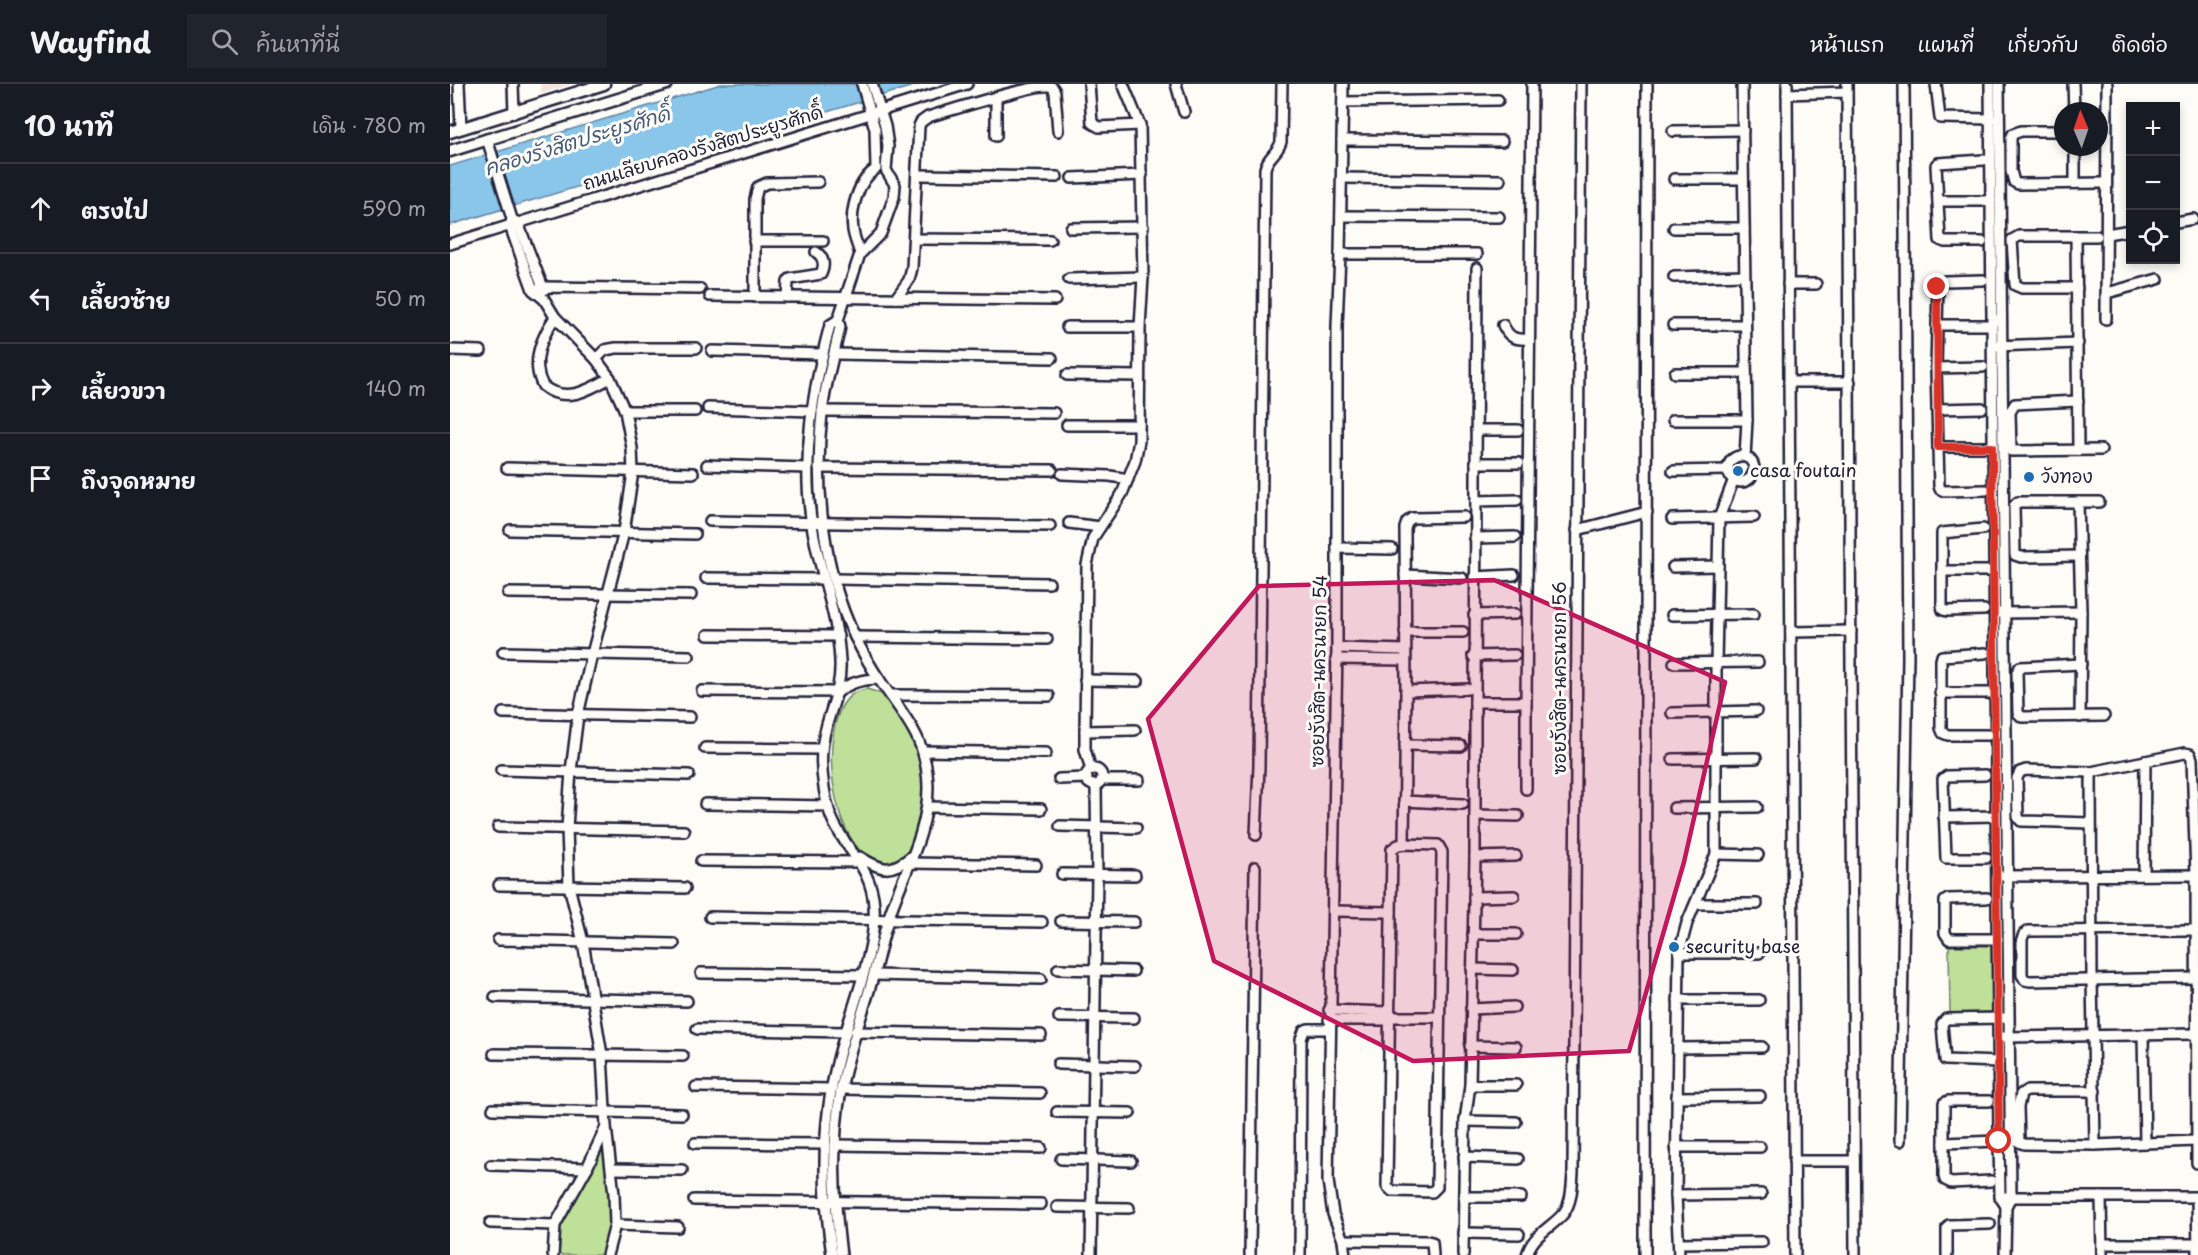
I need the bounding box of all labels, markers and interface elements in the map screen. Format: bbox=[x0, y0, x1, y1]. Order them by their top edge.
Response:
search box bbox=[187, 14, 607, 68]
text: Wayfind bbox=[30, 20, 151, 63]
icon: search bbox=[208, 25, 241, 58]
text: ค้นหาที่นี่ bbox=[256, 26, 340, 59]
text: หน้าแรก bbox=[1810, 27, 1885, 59]
text: แผนที่ bbox=[1918, 27, 1974, 59]
text: เกี่ยวกับ bbox=[2007, 27, 2079, 59]
text: ติดต่อ bbox=[2112, 27, 2168, 59]
water label: คลองรังสิตประยูรศักดิ์ bbox=[480, 94, 679, 184]
street label: ถนนเลียบคลองรังสิตประยูรศักดิ์ bbox=[579, 95, 826, 198]
north arrow bbox=[2054, 102, 2108, 156]
map controls bbox=[2126, 102, 2180, 264]
button: + bbox=[2126, 102, 2180, 156]
text: 10 นาที bbox=[24, 106, 114, 145]
text: เดิน · 780 m bbox=[312, 110, 426, 140]
button: − bbox=[2126, 156, 2180, 210]
icon: ahead bbox=[24, 192, 57, 225]
text: ตรงไป bbox=[81, 193, 149, 226]
text: 590 m bbox=[362, 193, 426, 223]
button: locate bbox=[2126, 210, 2180, 264]
route end bbox=[1923, 273, 1949, 299]
icon: left bbox=[24, 282, 57, 315]
text: เลี้ยวซ้าย bbox=[81, 283, 171, 316]
text: 50 m bbox=[374, 283, 426, 313]
icon: right bbox=[24, 372, 57, 405]
text: เลี้ยวขวา bbox=[81, 373, 165, 406]
text: 140 m bbox=[366, 373, 426, 403]
place label: casa foutain bbox=[1750, 456, 1857, 483]
icon: arrive bbox=[24, 462, 57, 495]
place label: วังทอง bbox=[2041, 462, 2093, 489]
text: ถึงจุดหมาย bbox=[81, 463, 196, 496]
marker: casa foutain bbox=[1731, 464, 1745, 478]
marker: วังทอง bbox=[2022, 470, 2036, 484]
street label: ซอยรังสิต-นครนายก 54 bbox=[1302, 574, 1333, 768]
street label: ซอยรังสิต-นครนายก 56 bbox=[1545, 581, 1572, 775]
place label: security base bbox=[1686, 932, 1800, 959]
marker: security base bbox=[1667, 940, 1681, 954]
route start bbox=[1985, 1127, 2011, 1153]

